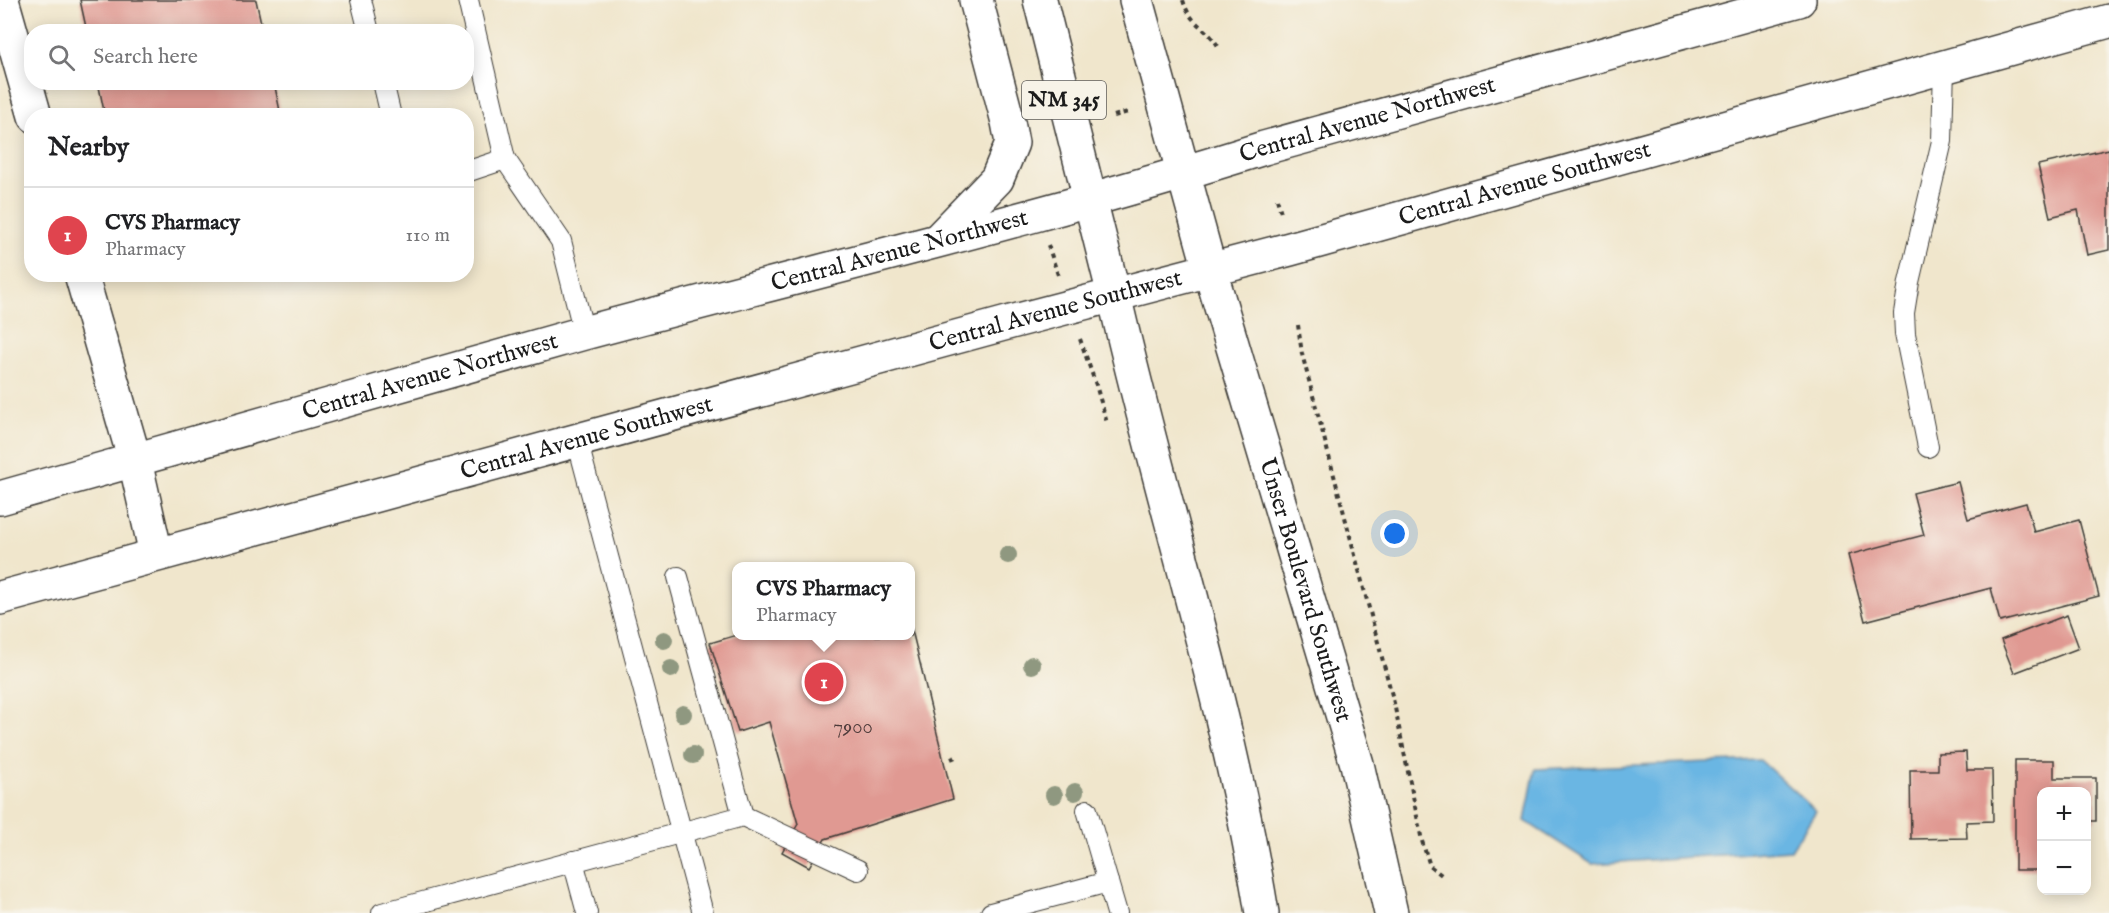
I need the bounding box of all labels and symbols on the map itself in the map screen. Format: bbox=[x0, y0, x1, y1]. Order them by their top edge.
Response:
street label: Central Avenue Northwest bbox=[1236, 69, 1499, 170]
road number: NM 345 bbox=[1022, 81, 1106, 119]
street label: Central Avenue Southwest bbox=[1395, 134, 1654, 234]
street label: Central Avenue Northwest bbox=[768, 202, 1032, 299]
street label: Central Avenue Southwest bbox=[926, 262, 1185, 359]
street label: Central Avenue Northwest bbox=[299, 325, 562, 427]
street label: Central Avenue Southwest bbox=[457, 389, 716, 487]
street label: Unser Boulevard Southwest bbox=[1251, 454, 1359, 726]
your location bbox=[1380, 519, 1409, 548]
pin: 1 bbox=[804, 660, 844, 704]
house number: 7900 bbox=[833, 714, 873, 741]

